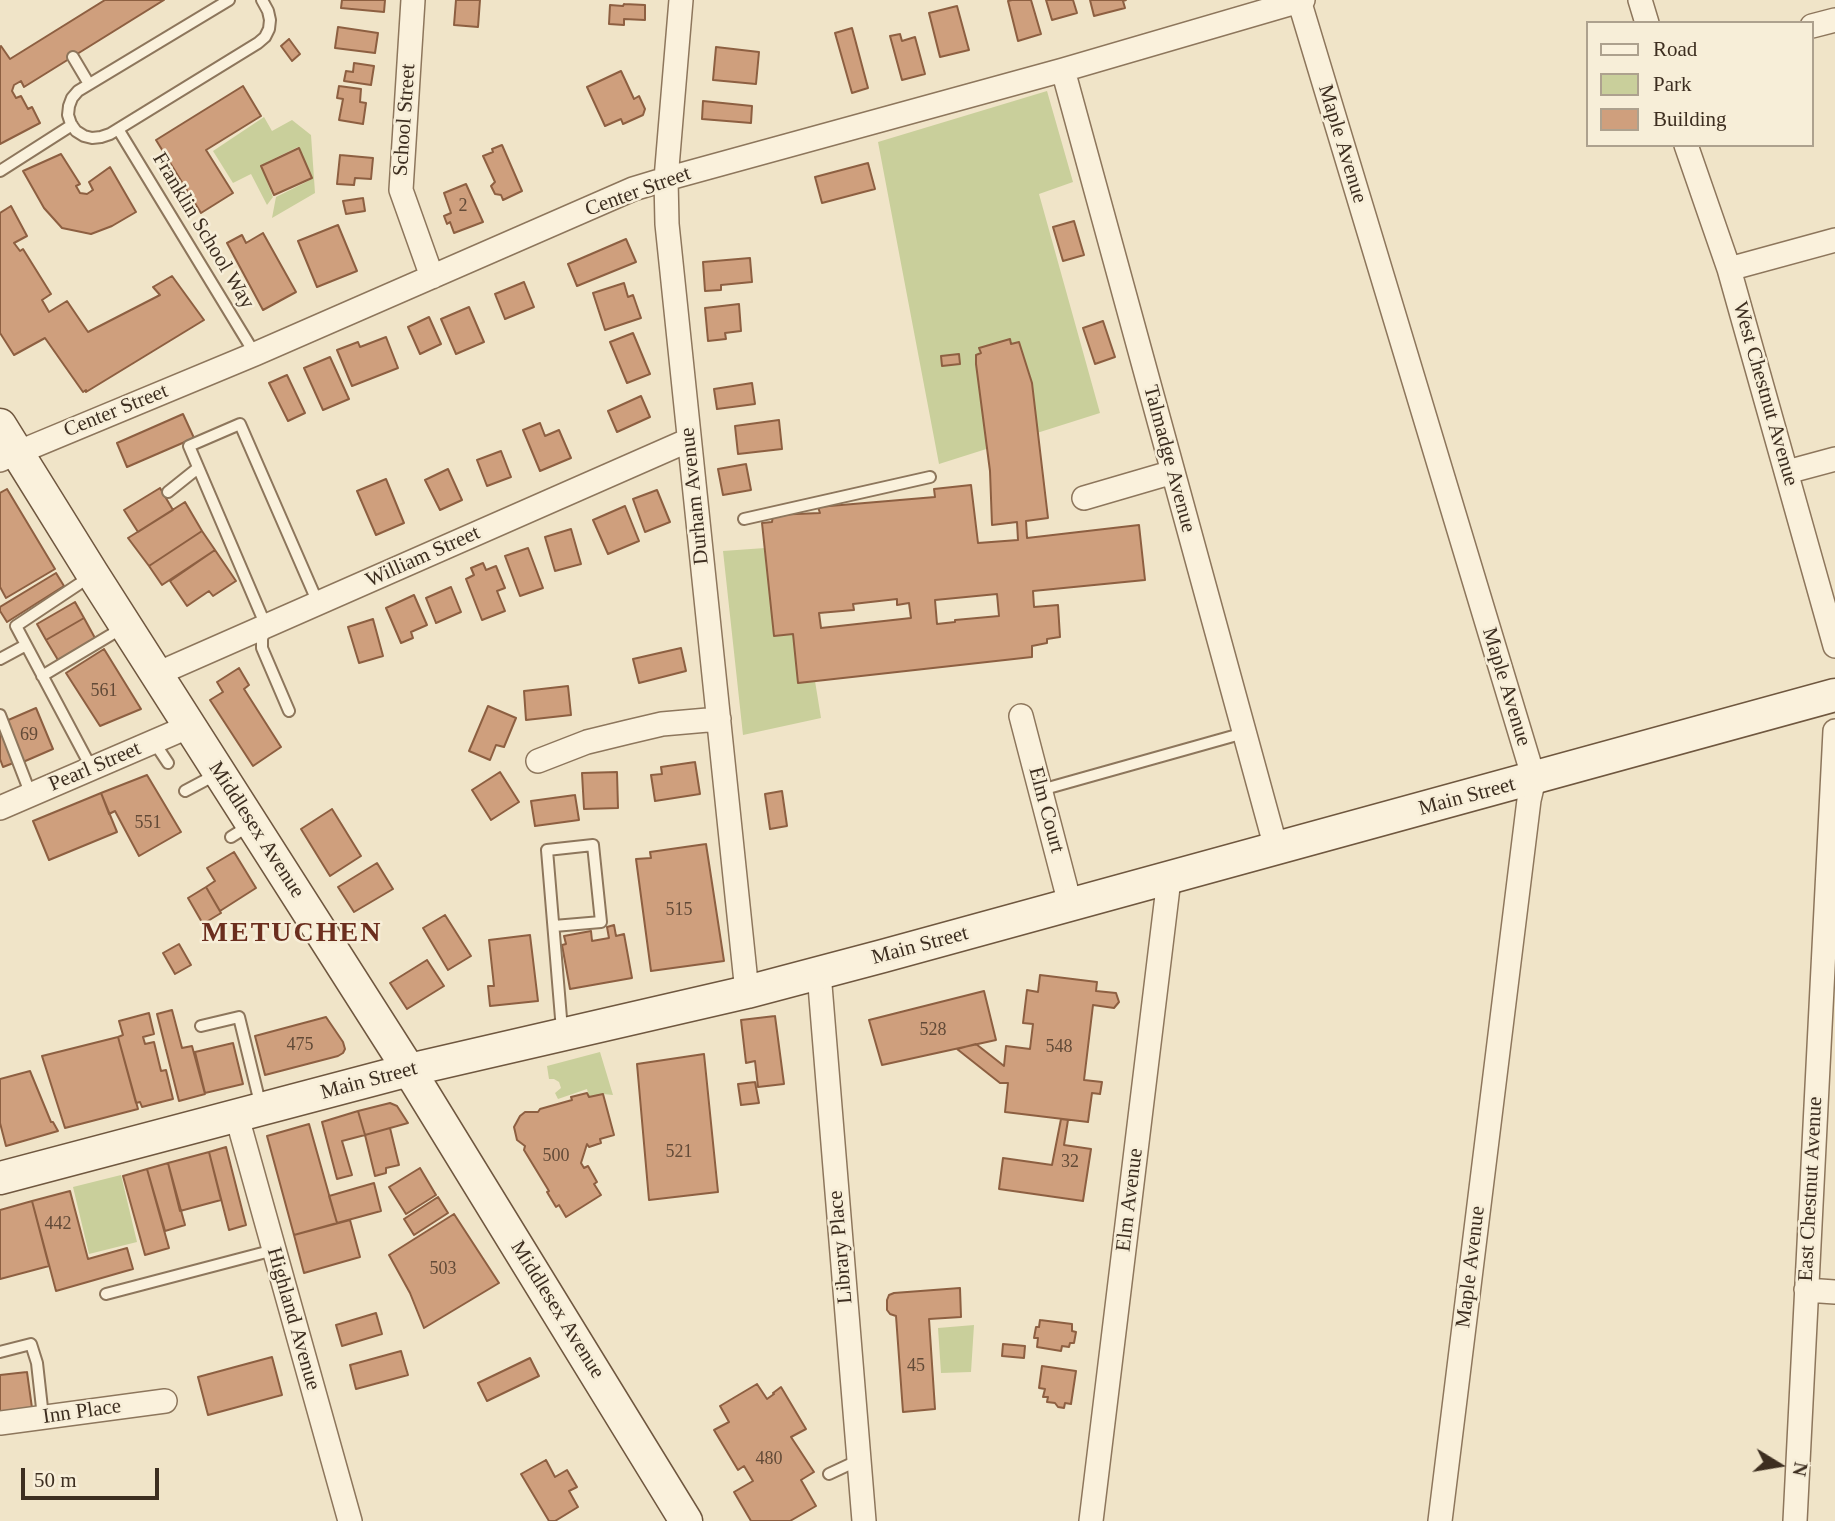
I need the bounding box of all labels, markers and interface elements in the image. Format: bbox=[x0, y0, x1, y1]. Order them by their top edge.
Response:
legend bbox=[1587, 21, 1814, 147]
text: Road bbox=[1653, 37, 1697, 61]
street label: School Street bbox=[389, 63, 421, 177]
text: Park bbox=[1653, 72, 1692, 96]
street label: Maple Avenue bbox=[1312, 82, 1372, 206]
text: Building bbox=[1653, 107, 1727, 131]
street label: Franklin School Way bbox=[146, 148, 260, 314]
street label: Center Street bbox=[582, 161, 694, 223]
house number: 2 bbox=[458, 195, 467, 217]
street label: West Chestnut Avenue bbox=[1727, 299, 1803, 489]
street label: Center Street bbox=[60, 379, 172, 443]
street label: Talmadge Avenue bbox=[1137, 383, 1201, 535]
street label: Durham Avenue bbox=[675, 426, 715, 566]
street label: William Street bbox=[362, 521, 484, 593]
street label: Maple Avenue bbox=[1476, 625, 1536, 749]
house number: 561 bbox=[90, 680, 118, 702]
house number: 69 bbox=[20, 724, 38, 746]
street label: Pearl Street bbox=[45, 736, 145, 798]
street label: Middlesex Avenue bbox=[203, 757, 309, 903]
street label: Elm Court bbox=[1022, 764, 1070, 856]
street label: Main Street bbox=[1416, 772, 1518, 822]
house number: 551 bbox=[134, 812, 162, 834]
house number: 515 bbox=[666, 899, 692, 921]
district label: METUCHEN bbox=[203, 917, 381, 951]
street label: Main Street bbox=[869, 921, 971, 971]
house number: 528 bbox=[920, 1019, 946, 1041]
house number: 475 bbox=[286, 1034, 314, 1056]
house number: 548 bbox=[1046, 1036, 1072, 1058]
street label: Main Street bbox=[318, 1056, 420, 1106]
street label: East Chestnut Avenue bbox=[1794, 1096, 1828, 1282]
house number: 521 bbox=[666, 1141, 692, 1163]
house number: 500 bbox=[542, 1145, 570, 1167]
street label: Elm Avenue bbox=[1111, 1147, 1149, 1253]
house number: 32 bbox=[1061, 1151, 1079, 1173]
street label: Library Place bbox=[823, 1189, 859, 1305]
street label: Maple Avenue bbox=[1451, 1205, 1491, 1329]
house number: 442 bbox=[44, 1213, 72, 1235]
street label: Middlesex Avenue bbox=[505, 1236, 609, 1384]
street label: Highland Avenue bbox=[261, 1245, 325, 1393]
house number: 503 bbox=[430, 1258, 456, 1280]
house number: 45 bbox=[907, 1355, 925, 1377]
street label: Inn Place bbox=[41, 1394, 123, 1430]
north arrow bbox=[1744, 1430, 1814, 1500]
house number: 480 bbox=[756, 1448, 782, 1470]
scale bar bbox=[24, 1454, 163, 1498]
text: N bbox=[1788, 1460, 1812, 1478]
text: 50 m bbox=[34, 1468, 77, 1492]

